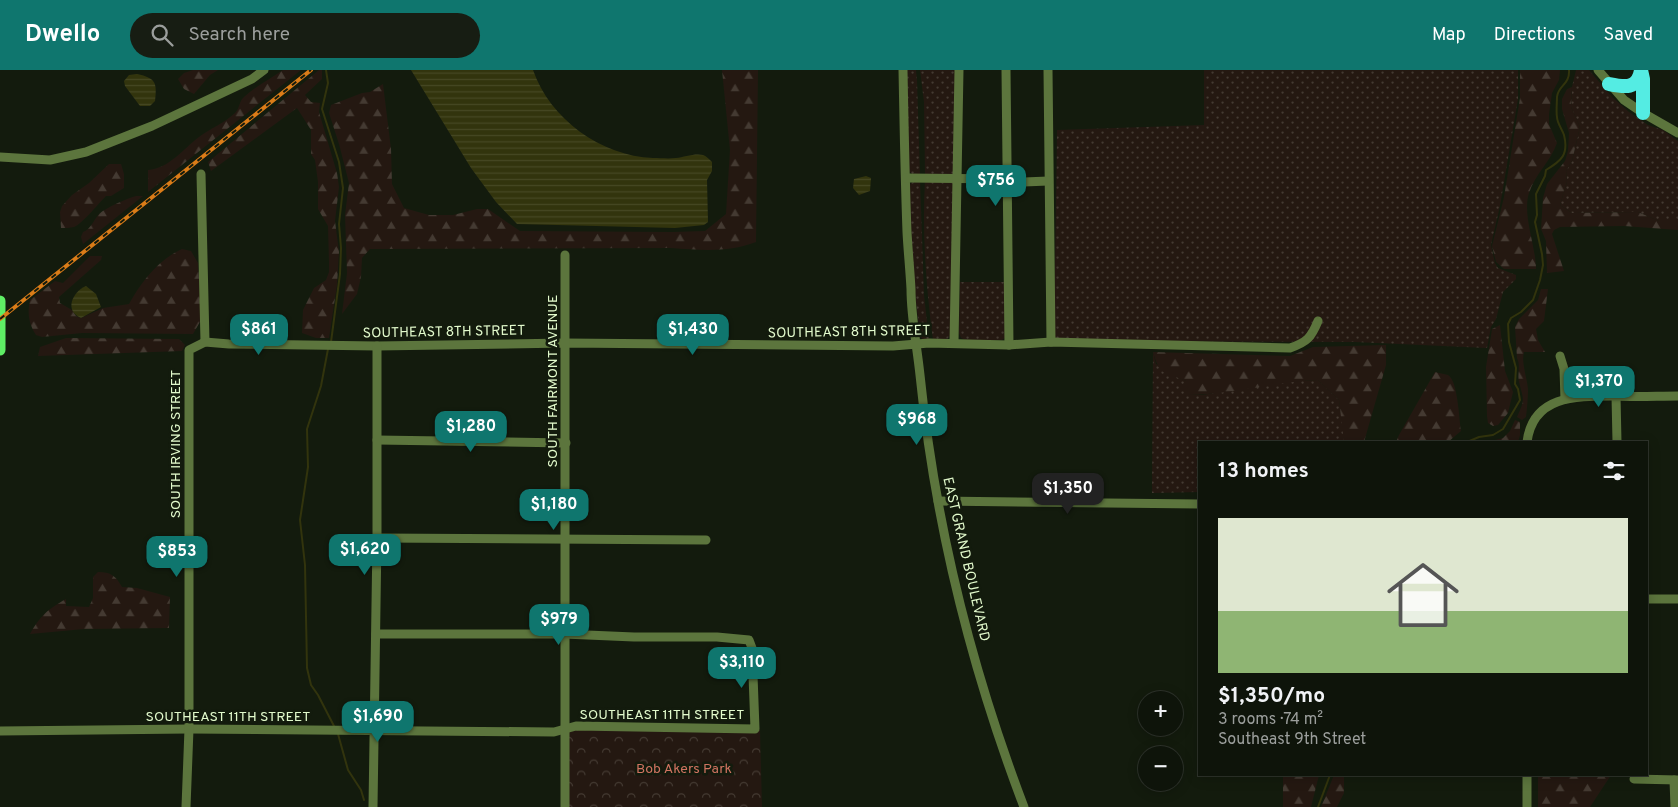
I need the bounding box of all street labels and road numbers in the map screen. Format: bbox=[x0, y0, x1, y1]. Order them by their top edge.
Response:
street label: SOUTH FAIRMONT AVENUE bbox=[545, 295, 562, 467]
street label: SOUTHEAST 8TH STREET bbox=[363, 323, 525, 342]
street label: SOUTHEAST 8TH STREET bbox=[768, 323, 930, 342]
street label: SOUTH IRVING STREET bbox=[168, 370, 185, 518]
street label: EAST GRAND BOULEVARD bbox=[938, 475, 993, 643]
street label: SOUTHEAST 11TH STREET bbox=[580, 707, 744, 724]
street label: SOUTHEAST 11TH STREET bbox=[146, 709, 310, 726]

